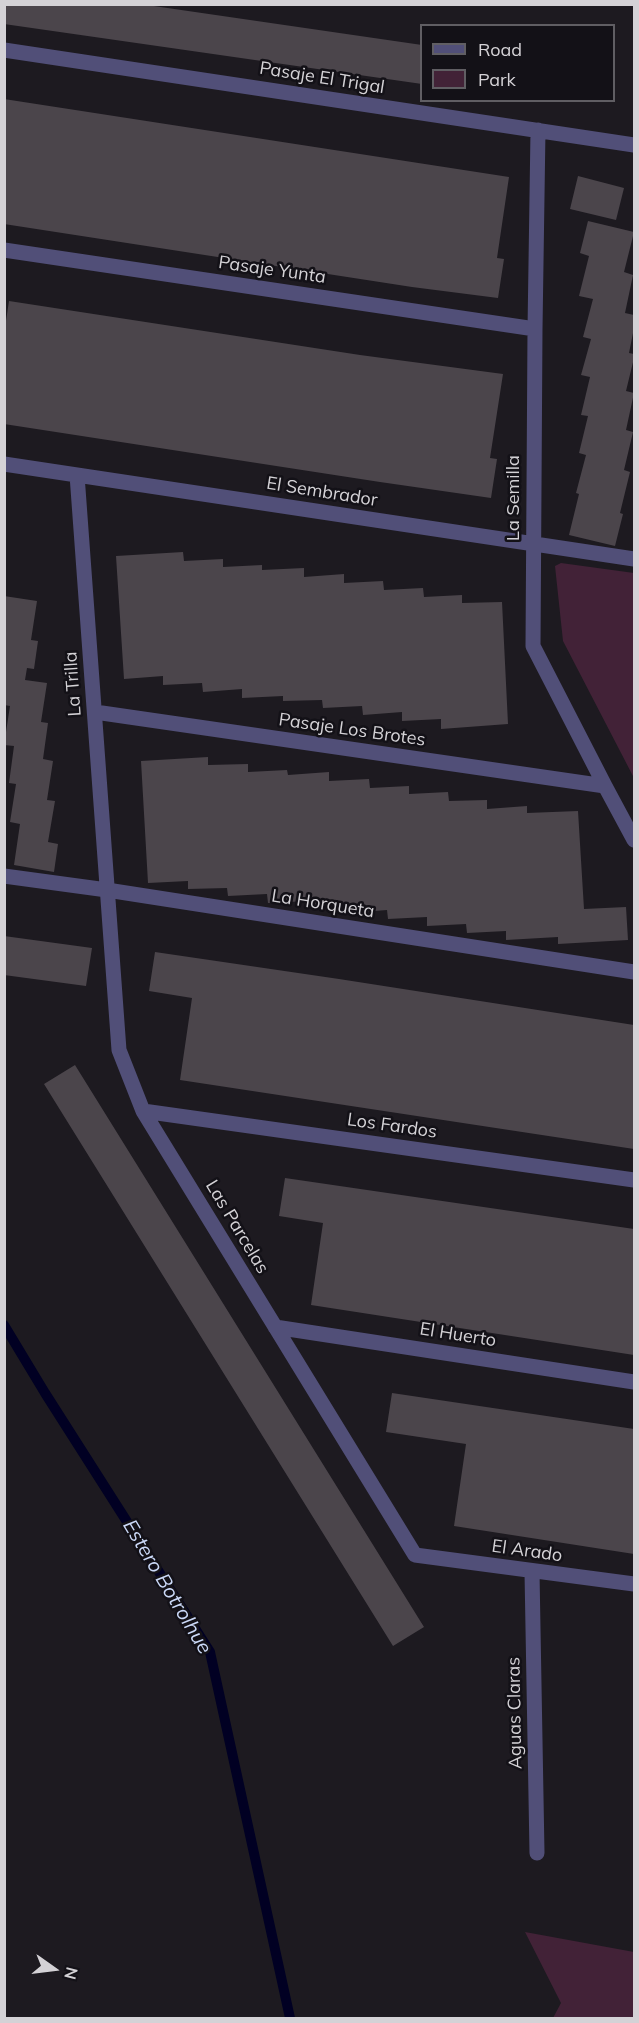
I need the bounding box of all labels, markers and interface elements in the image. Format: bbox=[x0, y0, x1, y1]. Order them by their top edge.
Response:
legend bbox=[420, 24, 615, 102]
text: Road bbox=[478, 38, 522, 61]
street label: Pasaje El Trigal bbox=[258, 57, 386, 99]
text: Park bbox=[478, 68, 516, 91]
street label: Pasaje Yunta bbox=[217, 252, 327, 288]
street label: La Semilla bbox=[503, 455, 525, 541]
street label: El Sembrador bbox=[265, 473, 379, 511]
street label: La Trilla bbox=[60, 651, 86, 717]
street label: Pasaje Los Brotes bbox=[277, 709, 427, 751]
street label: La Horqueta bbox=[270, 885, 376, 923]
street label: Los Fardos bbox=[346, 1109, 438, 1143]
street label: Las Parcelas bbox=[201, 1176, 273, 1278]
street label: El Huerto bbox=[418, 1318, 498, 1352]
water label: Estero Botrolhue bbox=[117, 1516, 217, 1658]
street label: El Arado bbox=[490, 1535, 564, 1567]
street label: Aguas Claras bbox=[503, 1657, 527, 1769]
north arrow bbox=[24, 1939, 84, 1999]
text: N bbox=[60, 1965, 83, 1982]

